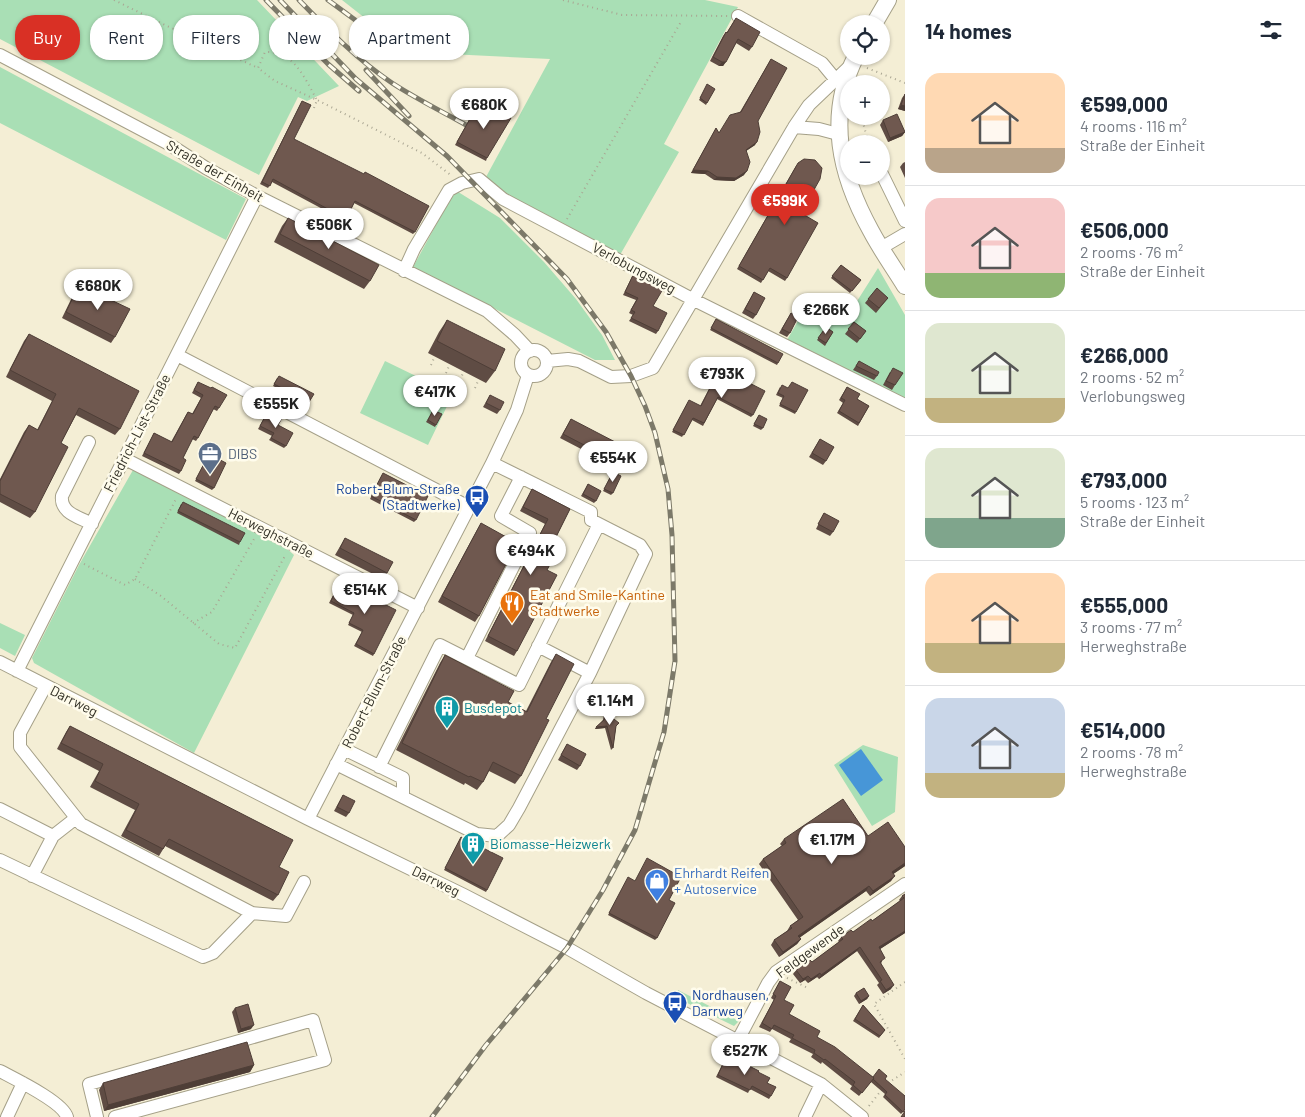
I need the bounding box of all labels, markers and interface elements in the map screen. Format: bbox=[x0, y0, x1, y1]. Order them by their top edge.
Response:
chip: Buy bbox=[15, 15, 80, 60]
chip: Rent bbox=[90, 15, 163, 60]
chip: Filters bbox=[173, 15, 259, 60]
chip: New bbox=[269, 15, 339, 60]
chip: Apartment bbox=[349, 15, 469, 60]
map controls bbox=[840, 15, 890, 185]
button: locate bbox=[840, 15, 890, 65]
icon: filters bbox=[1257, 16, 1285, 44]
text: 14 homes bbox=[925, 18, 1012, 43]
button: + bbox=[840, 75, 890, 125]
pin: €680K bbox=[449, 88, 519, 130]
text: €599,000 bbox=[1080, 91, 1168, 116]
icon: home bbox=[965, 93, 1025, 153]
text: €680K bbox=[461, 94, 507, 113]
text: 4 rooms · 116 m² bbox=[1080, 116, 1187, 135]
button: − bbox=[840, 135, 890, 185]
text: Straße der Einheit bbox=[1080, 135, 1205, 154]
street label: Straße der Einheit bbox=[163, 136, 267, 205]
pin: €599K bbox=[750, 184, 820, 226]
text: €599K bbox=[762, 190, 808, 209]
pin: €506K bbox=[294, 208, 364, 250]
text: €506K bbox=[306, 214, 352, 233]
text: €506,000 bbox=[1080, 217, 1169, 242]
icon: home bbox=[965, 218, 1025, 278]
street label: Verlobungsweg bbox=[590, 238, 679, 297]
text: 2 rooms · 76 m² bbox=[1080, 242, 1183, 261]
text: Straße der Einheit bbox=[1080, 261, 1205, 280]
pin: €680K bbox=[63, 268, 133, 311]
text: €680K bbox=[75, 275, 121, 294]
pin: €266K bbox=[791, 292, 861, 335]
text: €266K bbox=[803, 299, 849, 318]
text: €266,000 bbox=[1080, 342, 1169, 367]
icon: home bbox=[965, 343, 1025, 403]
pin: €793K bbox=[687, 356, 757, 399]
text: €793K bbox=[699, 363, 745, 382]
text: 2 rooms · 52 m² bbox=[1080, 367, 1184, 386]
street label: Friedrich-List-Straße bbox=[99, 371, 174, 494]
pin: €417K bbox=[400, 374, 470, 417]
text: €417K bbox=[414, 381, 456, 400]
pin: €555K bbox=[241, 386, 311, 429]
text: Verlobungsweg bbox=[1080, 386, 1185, 405]
text: €555K bbox=[253, 393, 299, 412]
pin: €554K bbox=[578, 440, 648, 483]
office icon: DIBS bbox=[197, 441, 223, 475]
place label: DIBS bbox=[228, 445, 257, 462]
text: €554K bbox=[589, 447, 637, 466]
text: €793,000 bbox=[1080, 467, 1167, 492]
icon: home bbox=[965, 468, 1025, 528]
place label: Robert-Blum-Straße (Stadtwerke) bbox=[336, 480, 460, 513]
bus stop icon: Robert-Blum-Straße (Stadtwerke) bbox=[464, 484, 490, 518]
text: 5 rooms · 123 m² bbox=[1080, 492, 1189, 511]
street label: Herweghstraße bbox=[226, 504, 317, 561]
text: Straße der Einheit bbox=[1080, 511, 1205, 530]
pin: €494K bbox=[496, 534, 566, 576]
text: €494K bbox=[507, 540, 555, 559]
pin: €514K bbox=[330, 572, 400, 615]
text: €514K bbox=[343, 579, 387, 598]
place label: Eat and Smile-Kantine Stadtwerke bbox=[530, 586, 665, 619]
restaurant icon: Eat and Smile-Kantine Stadtwerke bbox=[499, 590, 525, 624]
text: €555,000 bbox=[1080, 592, 1168, 617]
icon: home bbox=[965, 593, 1025, 653]
text: 3 rooms · 77 m² bbox=[1080, 617, 1182, 636]
street label: Robert-Blum-Straße bbox=[338, 633, 409, 751]
text: Herweghstraße bbox=[1080, 636, 1187, 655]
street label: Darrweg bbox=[48, 681, 101, 720]
pin: €1.14M bbox=[569, 684, 651, 726]
text: €1.14M bbox=[587, 690, 633, 709]
building icon: Busdepot bbox=[434, 695, 460, 729]
place label: Busdepot bbox=[464, 699, 522, 716]
text: €514,000 bbox=[1080, 717, 1165, 742]
icon: home bbox=[965, 718, 1025, 778]
text: 2 rooms · 78 m² bbox=[1080, 742, 1183, 761]
text: Herweghstraße bbox=[1080, 761, 1187, 780]
pin: €1.17M bbox=[791, 822, 873, 865]
text: €1.17M bbox=[809, 829, 855, 848]
building icon: Biomasse-Heizwerk bbox=[460, 831, 486, 865]
place label: Biomasse-Heizwerk bbox=[490, 835, 611, 852]
street label: Darrweg bbox=[410, 862, 463, 899]
place label: Ehrhardt Reifen + Autoservice bbox=[674, 864, 769, 897]
shop icon: Ehrhardt Reifen + Autoservice bbox=[644, 868, 670, 902]
street label: Feldgewende bbox=[772, 920, 847, 981]
place label: Nordhausen, Darrweg bbox=[692, 986, 769, 1019]
bus stop icon: Nordhausen, Darrweg bbox=[662, 990, 688, 1024]
pin: €527K bbox=[710, 1034, 780, 1076]
text: €527K bbox=[722, 1040, 768, 1059]

